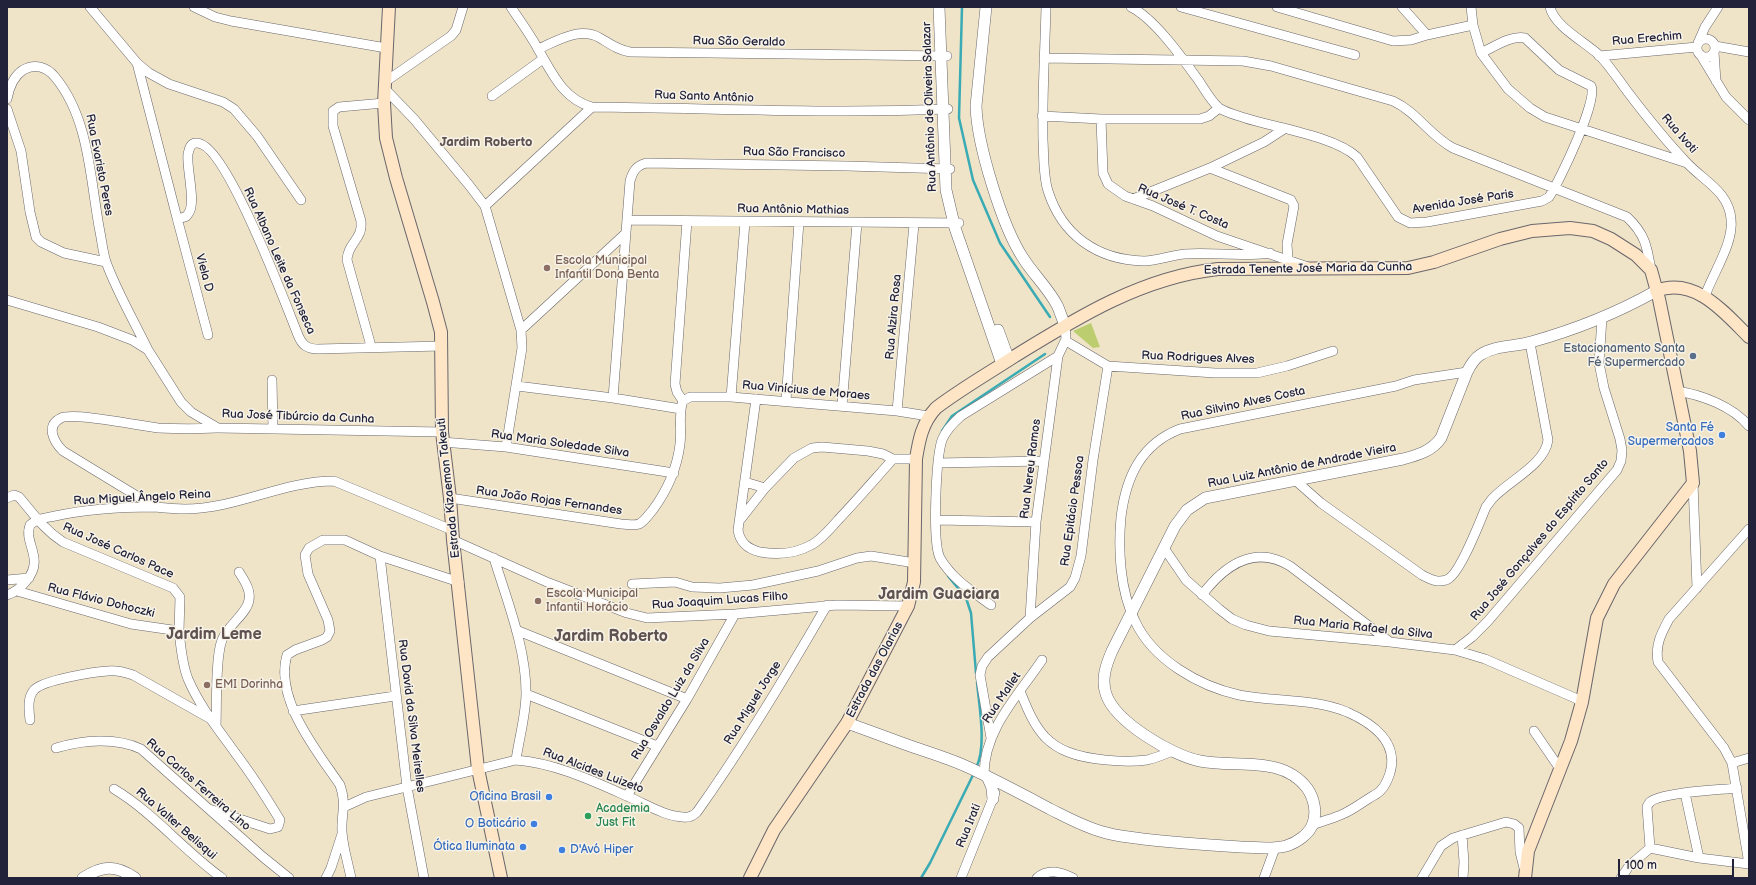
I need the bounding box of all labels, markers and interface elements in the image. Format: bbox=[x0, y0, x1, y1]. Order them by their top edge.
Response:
street label: Rua Antônio de Oliveira Salazar bbox=[920, 22, 940, 192]
street label: Rua Erechim bbox=[1611, 29, 1683, 49]
street label: Rua São Geraldo bbox=[693, 34, 785, 50]
street label: Rua Santo Antônio bbox=[654, 88, 754, 106]
street label: Rua Ivoti bbox=[1658, 111, 1700, 157]
street label: Rua Evaristo Peres bbox=[82, 113, 116, 217]
district label: Jardim Roberto bbox=[440, 135, 532, 151]
street label: Rua São Francisco bbox=[743, 145, 845, 161]
street label: Rua José T. Costa bbox=[1135, 181, 1231, 233]
street label: Rua Albano Leite da Fonseca bbox=[240, 185, 318, 337]
street label: Avenida José Paris bbox=[1411, 187, 1515, 217]
street label: Rua Antônio Mathias bbox=[737, 202, 849, 218]
street label: Viela D bbox=[192, 252, 216, 294]
place label: Escola Municipal Infantil Dona Benta bbox=[555, 254, 659, 282]
street label: Estrada Tenente José Maria da Cunha bbox=[1204, 260, 1412, 278]
marker: Escola Municipal Infantil Dona Benta bbox=[542, 263, 552, 273]
street label: Rua Alzira Rosa bbox=[883, 274, 905, 360]
place label: Estacionamento Santa Fé Supermercado bbox=[1563, 342, 1685, 370]
street label: Rua Rodrigues Alves bbox=[1141, 349, 1255, 367]
marker: Estacionamento Santa Fé Supermercado bbox=[1688, 351, 1698, 361]
street label: Rua Vinícius de Moraes bbox=[741, 378, 871, 404]
street label: Rua Silvino Alves Costa bbox=[1180, 384, 1306, 424]
street label: Rua José Tibúrcio da Cunha bbox=[221, 407, 375, 427]
street label: Estrada Kizaemon Takeuti bbox=[434, 417, 464, 559]
street label: Rua Nereu Ramos bbox=[1018, 418, 1044, 520]
place label: Santa Fé Supermercados bbox=[1628, 421, 1714, 449]
street label: Rua Maria Soledade Silva bbox=[490, 427, 630, 461]
marker: Santa Fé Supermercados bbox=[1717, 430, 1727, 440]
street label: Rua Luiz Antônio de Andrade Vieira bbox=[1206, 441, 1398, 491]
street label: Rua Epitácio Pessoa bbox=[1058, 455, 1088, 567]
street label: Rua José Gonçalves do Espírito Santo bbox=[1468, 456, 1612, 624]
street label: Rua João Rojas Fernandes bbox=[475, 484, 623, 518]
street label: Rua Miguel Ângelo Reina bbox=[73, 487, 211, 509]
street label: Rua José Carlos Pace bbox=[60, 520, 176, 582]
street label: Rua Flávio Dohoczki bbox=[46, 581, 156, 621]
district label: Jardim Guaciara bbox=[878, 585, 1000, 605]
place label: Escola Municipal Infantil Horácio bbox=[546, 587, 638, 615]
street label: Rua Joaquim Lucas Filho bbox=[651, 589, 789, 613]
marker: Escola Municipal Infantil Horácio bbox=[533, 596, 543, 606]
street label: Rua Maria Rafael da Silva bbox=[1293, 614, 1433, 642]
street label: Estrada das Olarias bbox=[844, 620, 906, 720]
district label: Jardim Leme bbox=[166, 625, 262, 645]
district label: Jardim Roberto bbox=[554, 627, 668, 647]
street label: Rua Osvaldo Luiz da Silva bbox=[629, 635, 713, 763]
street label: Rua David da Silva Meirelles bbox=[394, 638, 428, 794]
street label: Rua Miguel Jorge bbox=[721, 658, 785, 748]
street label: Rua Mallet bbox=[980, 670, 1024, 726]
place label: EMI Dorinha bbox=[215, 678, 283, 692]
marker: EMI Dorinha bbox=[202, 680, 212, 690]
street label: Rua Carlos Ferreira Lino bbox=[143, 736, 253, 834]
street label: Rua Alcides Luizeto bbox=[541, 745, 645, 797]
street label: Rua Valter Belisqui bbox=[133, 785, 219, 863]
place label: Oficina Brasil bbox=[470, 790, 541, 804]
marker: Oficina Brasil bbox=[544, 792, 554, 802]
place label: Academia Just Fit bbox=[596, 802, 650, 830]
street label: Rua Irati bbox=[954, 802, 984, 850]
marker: Academia Just Fit bbox=[583, 811, 593, 821]
place label: O Boticário bbox=[465, 817, 526, 831]
marker: O Boticário bbox=[529, 819, 539, 829]
place label: Ótica Iluminata bbox=[433, 840, 515, 854]
marker: Ótica Iluminata bbox=[518, 842, 528, 852]
place label: D'Avó Hiper bbox=[570, 843, 633, 857]
marker: D'Avó Hiper bbox=[557, 845, 567, 855]
scale bar bbox=[1620, 851, 1736, 877]
text: 100 m bbox=[1625, 858, 1657, 873]

